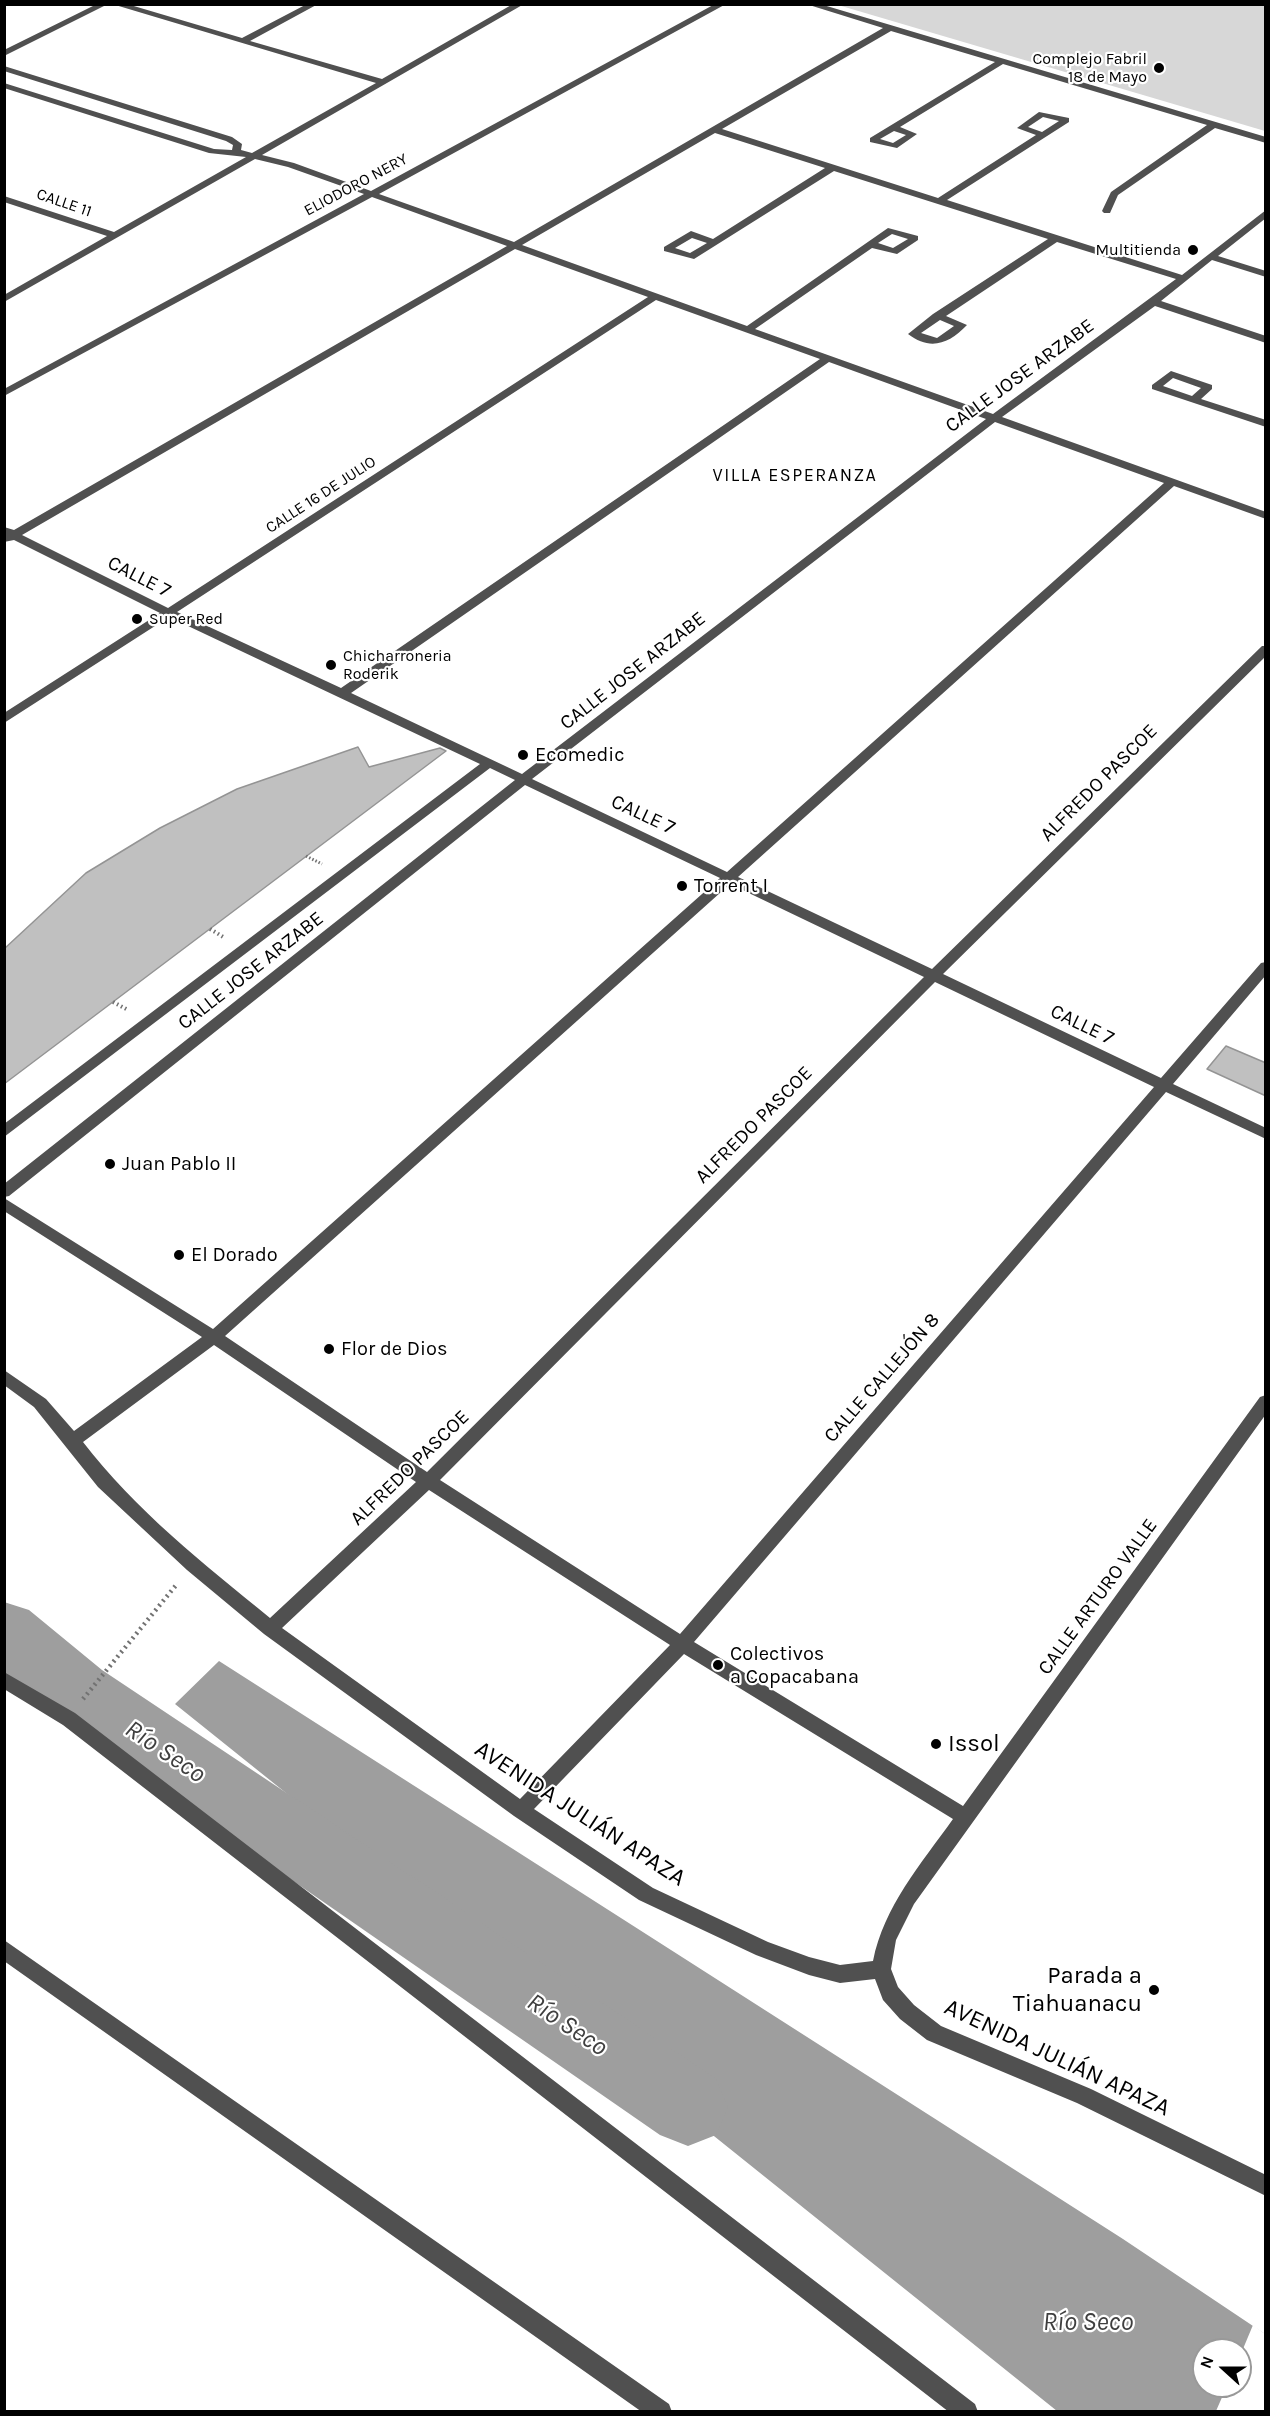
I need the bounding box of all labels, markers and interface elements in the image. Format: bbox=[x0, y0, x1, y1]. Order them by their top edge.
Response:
place label: Complejo Fabril 18 de Mayo bbox=[1033, 49, 1147, 87]
marker: Complejo Fabril 18 de Mayo bbox=[1152, 61, 1166, 75]
street label: ELIODORO NERY bbox=[301, 150, 411, 220]
street label: CALLE 11 bbox=[34, 185, 94, 221]
place label: Multitienda bbox=[1096, 240, 1181, 260]
marker: Multitienda bbox=[1186, 243, 1200, 257]
street label: CALLE JOSE ARZABE bbox=[941, 314, 1099, 438]
street label: CALLE 16 DE JULIO bbox=[262, 452, 380, 538]
district label: VILLA ESPERANZA bbox=[713, 465, 877, 487]
street label: CALLE 7 bbox=[103, 551, 175, 603]
street label: CALLE JOSE ARZABE bbox=[555, 607, 711, 735]
place label: Super Red bbox=[149, 609, 223, 629]
marker: Super Red bbox=[130, 612, 144, 626]
place label: Chicharroneria Roderik bbox=[343, 646, 451, 684]
marker: Chicharroneria Roderik bbox=[324, 658, 338, 672]
street label: ALFREDO PASCOE bbox=[1035, 719, 1163, 847]
place label: Ecomedic bbox=[535, 743, 625, 767]
marker: Ecomedic bbox=[516, 748, 530, 762]
street label: CALLE 7 bbox=[607, 790, 679, 840]
place label: Torrent I bbox=[694, 874, 768, 898]
marker: Torrent I bbox=[675, 879, 689, 893]
street label: CALLE JOSE ARZABE bbox=[173, 907, 329, 1035]
street label: CALLE 7 bbox=[1046, 999, 1118, 1051]
street label: ALFREDO PASCOE bbox=[690, 1061, 818, 1189]
place label: Juan Pablo II bbox=[122, 1152, 236, 1176]
marker: Juan Pablo II bbox=[103, 1157, 117, 1171]
place label: El Dorado bbox=[191, 1243, 278, 1267]
marker: El Dorado bbox=[172, 1248, 186, 1262]
street label: CALLE CALLEJÓN 8 bbox=[819, 1308, 945, 1448]
place label: Flor de Dios bbox=[341, 1337, 447, 1361]
marker: Flor de Dios bbox=[322, 1342, 336, 1356]
street label: ALFREDO PASCOE bbox=[346, 1405, 474, 1531]
street label: CALLE ARTURO VALLE bbox=[1033, 1514, 1163, 1680]
place label: Colectivos a Copacabana bbox=[730, 1642, 859, 1689]
marker: Colectivos a Copacabana bbox=[711, 1658, 725, 1672]
water label: Río Seco bbox=[119, 1714, 211, 1790]
place label: Issol bbox=[948, 1730, 1000, 1758]
street label: AVENIDA JULIÁN APAZA bbox=[469, 1735, 691, 1893]
marker: Issol bbox=[929, 1737, 943, 1751]
place label: Parada a Tiahuanacu bbox=[1013, 1962, 1142, 2018]
marker: Parada a Tiahuanacu bbox=[1147, 1983, 1161, 1997]
water label: Río Seco bbox=[521, 1987, 613, 2063]
street label: AVENIDA JULIÁN APAZA bbox=[940, 1993, 1174, 2123]
water label: Río Seco bbox=[1043, 2307, 1133, 2339]
north arrow bbox=[1192, 2338, 1252, 2398]
text: N bbox=[1196, 2353, 1218, 2371]

